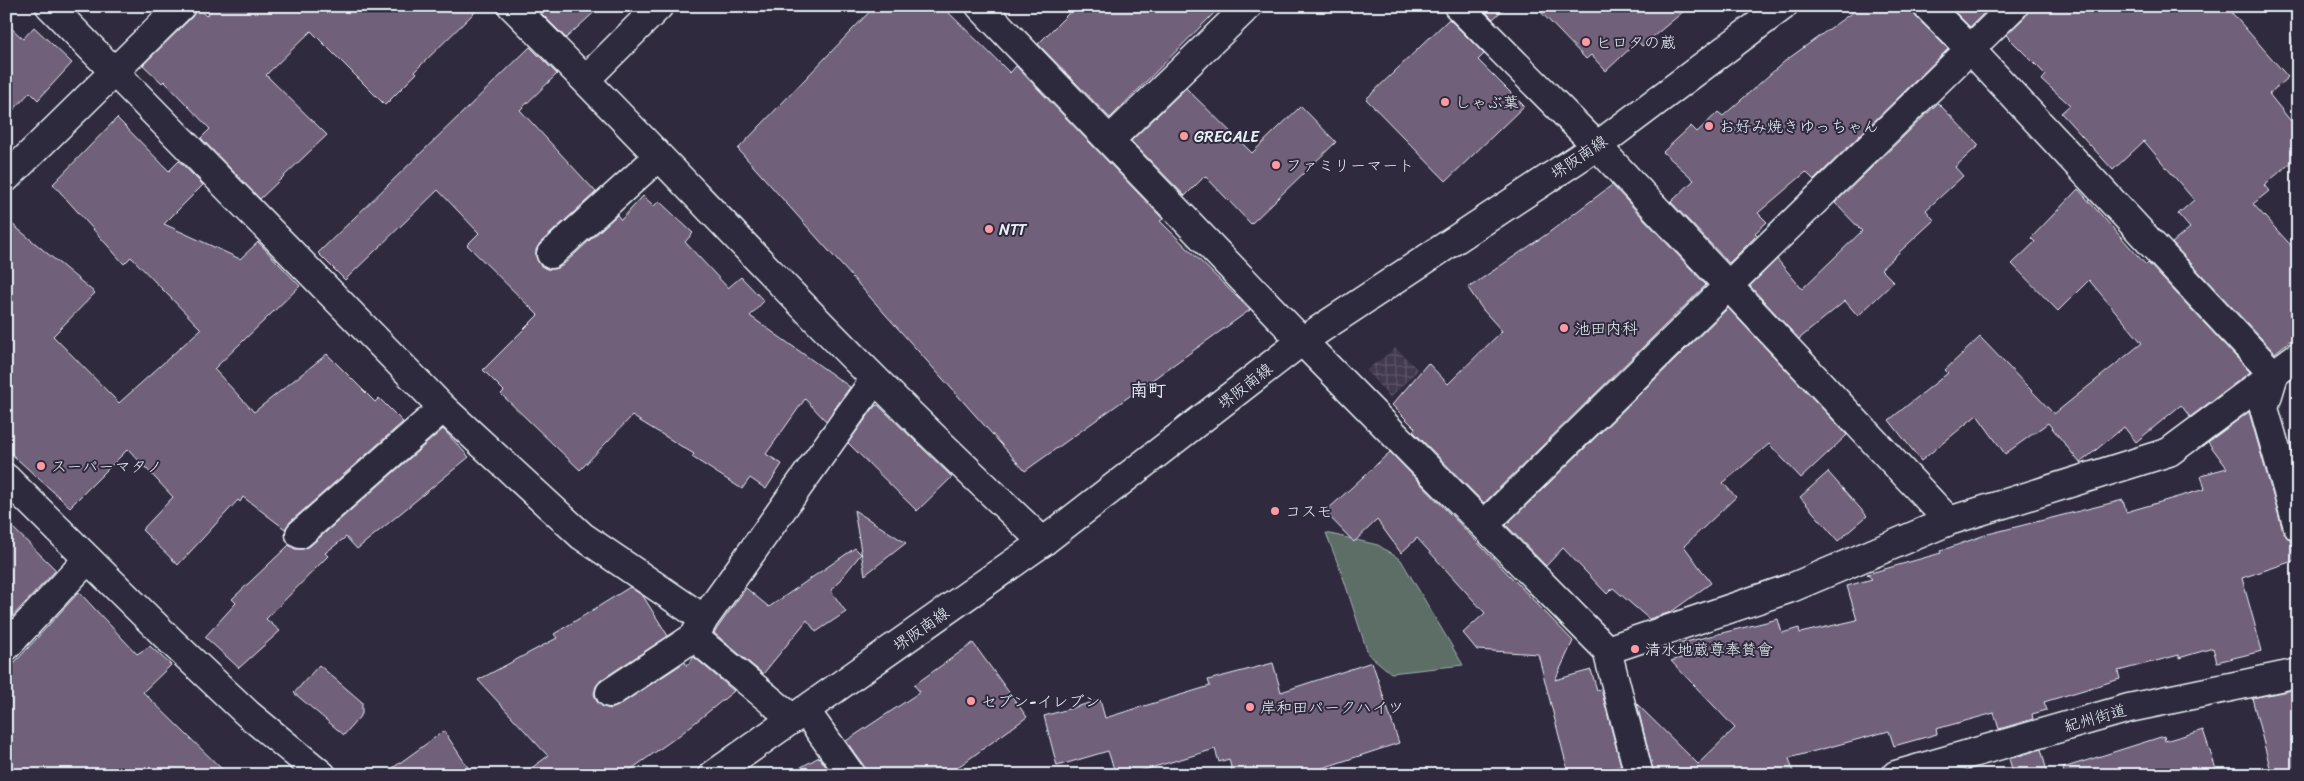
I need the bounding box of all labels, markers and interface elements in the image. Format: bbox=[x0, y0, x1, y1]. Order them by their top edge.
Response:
place label: ヒロタの蔵 bbox=[1596, 28, 1676, 57]
marker: ヒロタの蔵 bbox=[1580, 36, 1592, 48]
place label: しゃぶ葉 bbox=[1455, 88, 1519, 117]
marker: しゃぶ葉 bbox=[1439, 96, 1451, 108]
place label: お好み焼きゆっちゃん bbox=[1719, 112, 1879, 141]
marker: お好み焼きゆっちゃん bbox=[1703, 120, 1715, 132]
place label: GRECALE bbox=[1194, 122, 1260, 151]
street label: 堺阪南線 bbox=[1544, 127, 1614, 187]
marker: GRECALE bbox=[1178, 130, 1190, 142]
place label: ファミリーマート bbox=[1286, 151, 1414, 180]
marker: ファミリーマート bbox=[1270, 159, 1282, 171]
place label: NTT bbox=[999, 215, 1028, 244]
marker: NTT bbox=[983, 223, 995, 235]
place label: 池田内科 bbox=[1574, 314, 1638, 343]
marker: 池田内科 bbox=[1558, 322, 1570, 334]
street label: 堺阪南線 bbox=[1211, 355, 1279, 417]
district label: 南町 bbox=[1130, 374, 1166, 406]
place label: スーパーマタノ bbox=[51, 452, 162, 481]
marker: スーパーマタノ bbox=[35, 460, 47, 472]
place label: コスモ bbox=[1285, 497, 1332, 526]
marker: コスモ bbox=[1269, 505, 1281, 517]
street label: 堺阪南線 bbox=[886, 599, 956, 659]
place label: 清水地蔵尊奉賛會 bbox=[1645, 635, 1773, 664]
marker: 清水地蔵尊奉賛會 bbox=[1629, 643, 1641, 655]
place label: セブン-イレブン bbox=[981, 687, 1100, 716]
place label: 岸和田パークハイツ bbox=[1260, 693, 1404, 722]
marker: セブン-イレブン bbox=[965, 695, 977, 707]
street label: 紀州街道 bbox=[2060, 695, 2130, 741]
marker: 岸和田パークハイツ bbox=[1244, 701, 1256, 713]

